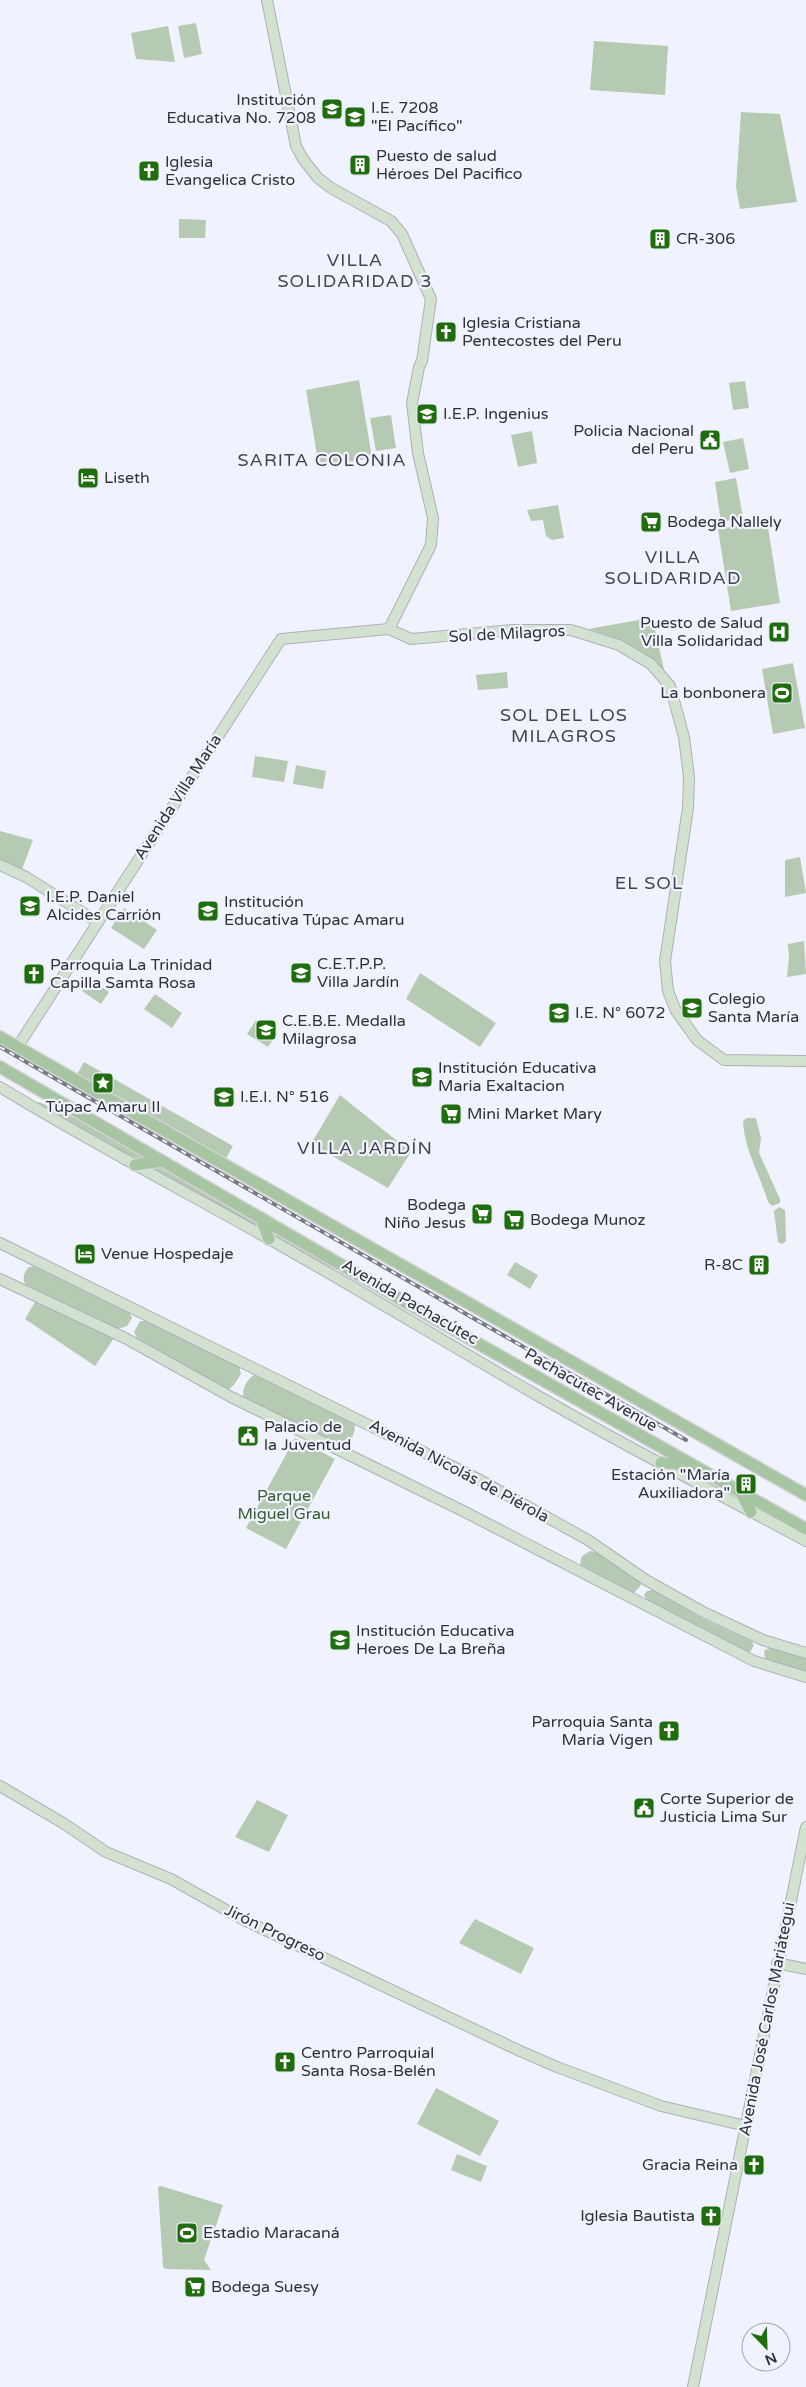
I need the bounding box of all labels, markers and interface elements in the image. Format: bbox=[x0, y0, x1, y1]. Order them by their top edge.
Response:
place label: Institución Educativa No. 7208 bbox=[167, 90, 316, 128]
school or university icon: Institución Educativa No. 7208 bbox=[320, 97, 344, 121]
place label: I.E. 7208 "El Pacífico" bbox=[371, 98, 463, 136]
school or university icon: I.E. 7208 "El Pacífico" bbox=[343, 105, 367, 129]
place label: Puesto de salud Héroes Del Pacifico bbox=[376, 146, 523, 184]
place label: Iglesia Evangelica Cristo bbox=[165, 152, 295, 190]
building icon: Puesto de salud Héroes Del Pacifico bbox=[348, 153, 372, 177]
church icon: Iglesia Evangelica Cristo bbox=[137, 159, 161, 183]
building icon: CR-306 bbox=[648, 227, 672, 251]
place label: CR-306 bbox=[676, 229, 735, 249]
district label: VILLA SOLIDARIDAD 3 bbox=[277, 249, 433, 292]
place label: Iglesia Cristiana Pentecostes del Peru bbox=[462, 313, 622, 351]
church icon: Iglesia Cristiana Pentecostes del Peru bbox=[434, 320, 458, 344]
school or university icon: I.E.P. Ingenius bbox=[415, 402, 439, 426]
place label: I.E.P. Ingenius bbox=[443, 404, 548, 424]
place label: Policia Nacional del Peru bbox=[573, 421, 694, 459]
public building icon: Policia Nacional del Peru bbox=[698, 428, 722, 452]
district label: SARITA COLONIA bbox=[237, 449, 407, 471]
hotel icon: Liseth bbox=[76, 466, 100, 490]
place label: Liseth bbox=[104, 468, 150, 488]
supermarket icon: Bodega Nallely bbox=[639, 510, 663, 534]
place label: Bodega Nallely bbox=[667, 512, 782, 532]
district label: VILLA SOLIDARIDAD bbox=[604, 546, 742, 589]
place label: Puesto de Salud Villa Solidaridad bbox=[640, 613, 763, 651]
hospital icon: Puesto de Salud Villa Solidaridad bbox=[767, 620, 791, 644]
street label: Sol de Milagros bbox=[448, 621, 566, 647]
sports icon: La bonbonera bbox=[770, 681, 794, 705]
place label: La bonbonera bbox=[660, 683, 766, 703]
district label: SOL DEL LOS MILAGROS bbox=[500, 704, 628, 747]
street label: Avenida Villa María bbox=[130, 731, 226, 863]
district label: EL SOL bbox=[615, 872, 683, 894]
place label: I.E.P. Daniel Alcides Carrión bbox=[46, 887, 161, 925]
place label: Institución Educativa Túpac Amaru bbox=[224, 892, 404, 930]
school or university icon: I.E.P. Daniel Alcides Carrión bbox=[18, 894, 42, 918]
school or university icon: Institución Educativa Túpac Amaru bbox=[196, 899, 220, 923]
place label: C.E.T.P.P. Villa Jardín bbox=[317, 954, 399, 992]
place label: Parroquia La Trinidad Capilla Samta Rosa bbox=[50, 955, 212, 993]
school or university icon: C.E.T.P.P. Villa Jardín bbox=[289, 961, 313, 985]
church icon: Parroquia La Trinidad Capilla Samta Rosa bbox=[22, 962, 46, 986]
place label: Colegio Santa María bbox=[708, 989, 799, 1027]
school or university icon: Colegio Santa María bbox=[680, 996, 704, 1020]
school or university icon: I.E. N° 6072 bbox=[547, 1001, 571, 1025]
place label: I.E. N° 6072 bbox=[575, 1003, 666, 1023]
place label: C.E.B.E. Medalla Milagrosa bbox=[282, 1011, 406, 1049]
school or university icon: C.E.B.E. Medalla Milagrosa bbox=[254, 1018, 278, 1042]
place label: Institución Educativa Maria Exaltacion bbox=[438, 1058, 596, 1096]
school or university icon: Institución Educativa Maria Exaltacion bbox=[410, 1065, 434, 1089]
place icon: Túpac Amaru II bbox=[91, 1071, 115, 1095]
school or university icon: I.E.I. N° 516 bbox=[212, 1085, 236, 1109]
place label: I.E.I. N° 516 bbox=[240, 1087, 329, 1107]
place label: Túpac Amaru II bbox=[46, 1097, 160, 1117]
supermarket icon: Mini Market Mary bbox=[439, 1102, 463, 1126]
place label: Mini Market Mary bbox=[467, 1104, 602, 1124]
district label: VILLA JARDÍN bbox=[297, 1137, 433, 1159]
place label: Bodega Niño Jesus bbox=[384, 1195, 466, 1233]
supermarket icon: Bodega Niño Jesus bbox=[470, 1202, 494, 1226]
supermarket icon: Bodega Munoz bbox=[502, 1208, 526, 1232]
place label: Bodega Munoz bbox=[530, 1210, 646, 1230]
hotel icon: Venue Hospedaje bbox=[73, 1242, 97, 1266]
place label: Venue Hospedaje bbox=[101, 1244, 234, 1264]
building icon: R-8C bbox=[747, 1253, 771, 1277]
street label: Avenida Pachacútec bbox=[338, 1255, 482, 1349]
place label: R-8C bbox=[704, 1255, 743, 1275]
street label: Pachacutec Avenue bbox=[521, 1344, 661, 1436]
street label: Avenida Nicolás de Piérola bbox=[366, 1415, 552, 1527]
place label: Palacio de la Juventud bbox=[264, 1417, 351, 1455]
public building icon: Palacio de la Juventud bbox=[236, 1424, 260, 1448]
place label: Estación "María Auxiliadora" bbox=[611, 1465, 730, 1503]
building icon: Estación "María Auxiliadora" bbox=[734, 1472, 758, 1496]
park label: Parque Miguel Grau bbox=[237, 1486, 331, 1524]
place label: Institución Educativa Heroes De La Breña bbox=[356, 1621, 514, 1659]
school or university icon: Institución Educativa Heroes De La Breña bbox=[328, 1628, 352, 1652]
place label: Parroquia Santa María Vigen bbox=[531, 1712, 653, 1750]
church icon: Parroquia Santa María Vigen bbox=[657, 1719, 681, 1743]
place label: Corte Superior de Justicia Lima Sur bbox=[660, 1789, 794, 1827]
public building icon: Corte Superior de Justicia Lima Sur bbox=[632, 1796, 656, 1820]
street label: Jirón Progreso bbox=[221, 1900, 329, 1966]
street label: Avenida José Carlos Mariátegui bbox=[734, 1900, 800, 2138]
place label: Centro Parroquial Santa Rosa-Belén bbox=[301, 2043, 436, 2081]
church icon: Centro Parroquial Santa Rosa-Belén bbox=[273, 2050, 297, 2074]
church icon: Gracia Reina bbox=[742, 2153, 766, 2177]
place label: Gracia Reina bbox=[642, 2155, 738, 2175]
church icon: Iglesia Bautista bbox=[699, 2204, 723, 2228]
place label: Iglesia Bautista bbox=[580, 2206, 695, 2226]
sports icon: Estadio Maracaná bbox=[175, 2221, 199, 2245]
place label: Estadio Maracaná bbox=[203, 2223, 340, 2243]
supermarket icon: Bodega Suesy bbox=[183, 2275, 207, 2299]
place label: Bodega Suesy bbox=[211, 2277, 319, 2297]
north arrow bbox=[741, 2322, 791, 2372]
text: N bbox=[762, 2348, 779, 2369]

